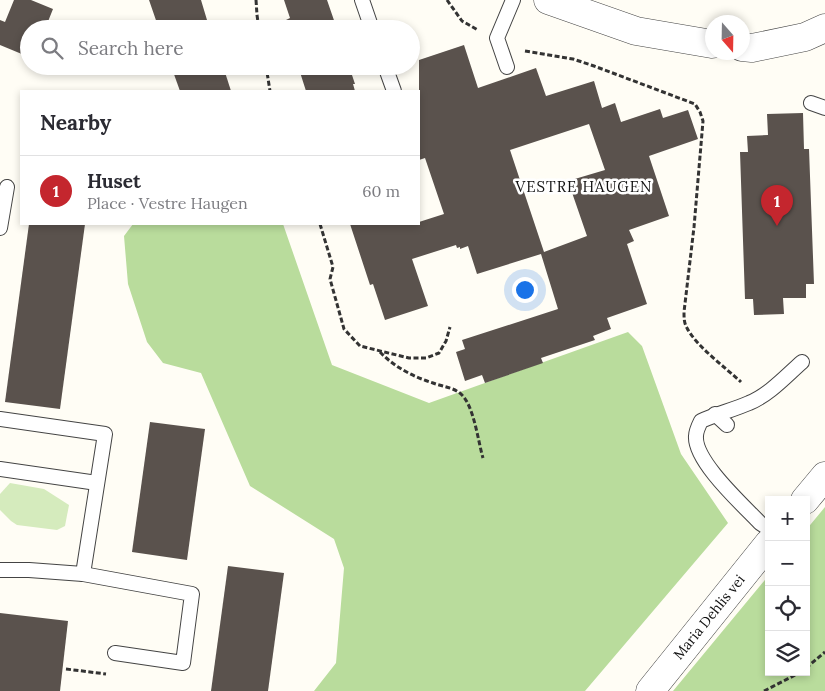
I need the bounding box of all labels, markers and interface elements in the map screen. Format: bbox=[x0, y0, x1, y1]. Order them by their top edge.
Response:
north arrow bbox=[705, 15, 750, 60]
search box bbox=[20, 20, 420, 75]
icon: search bbox=[38, 34, 66, 62]
text: Search here bbox=[78, 36, 184, 60]
text: Nearby bbox=[40, 109, 111, 136]
text: Huset bbox=[87, 169, 141, 193]
district label: VESTRE HAUGEN bbox=[514, 177, 653, 196]
text: 1 bbox=[53, 181, 59, 201]
text: 60 m bbox=[362, 181, 400, 201]
pin: 1 bbox=[761, 185, 793, 226]
text: Place · Vestre Haugen bbox=[87, 193, 248, 213]
your location bbox=[512, 277, 538, 303]
map controls bbox=[765, 496, 810, 676]
button: + bbox=[765, 496, 810, 541]
button: − bbox=[765, 541, 810, 586]
street label: Maria Dehlis vei bbox=[669, 571, 749, 663]
button: locate bbox=[765, 586, 810, 631]
button: layers bbox=[765, 631, 810, 676]

